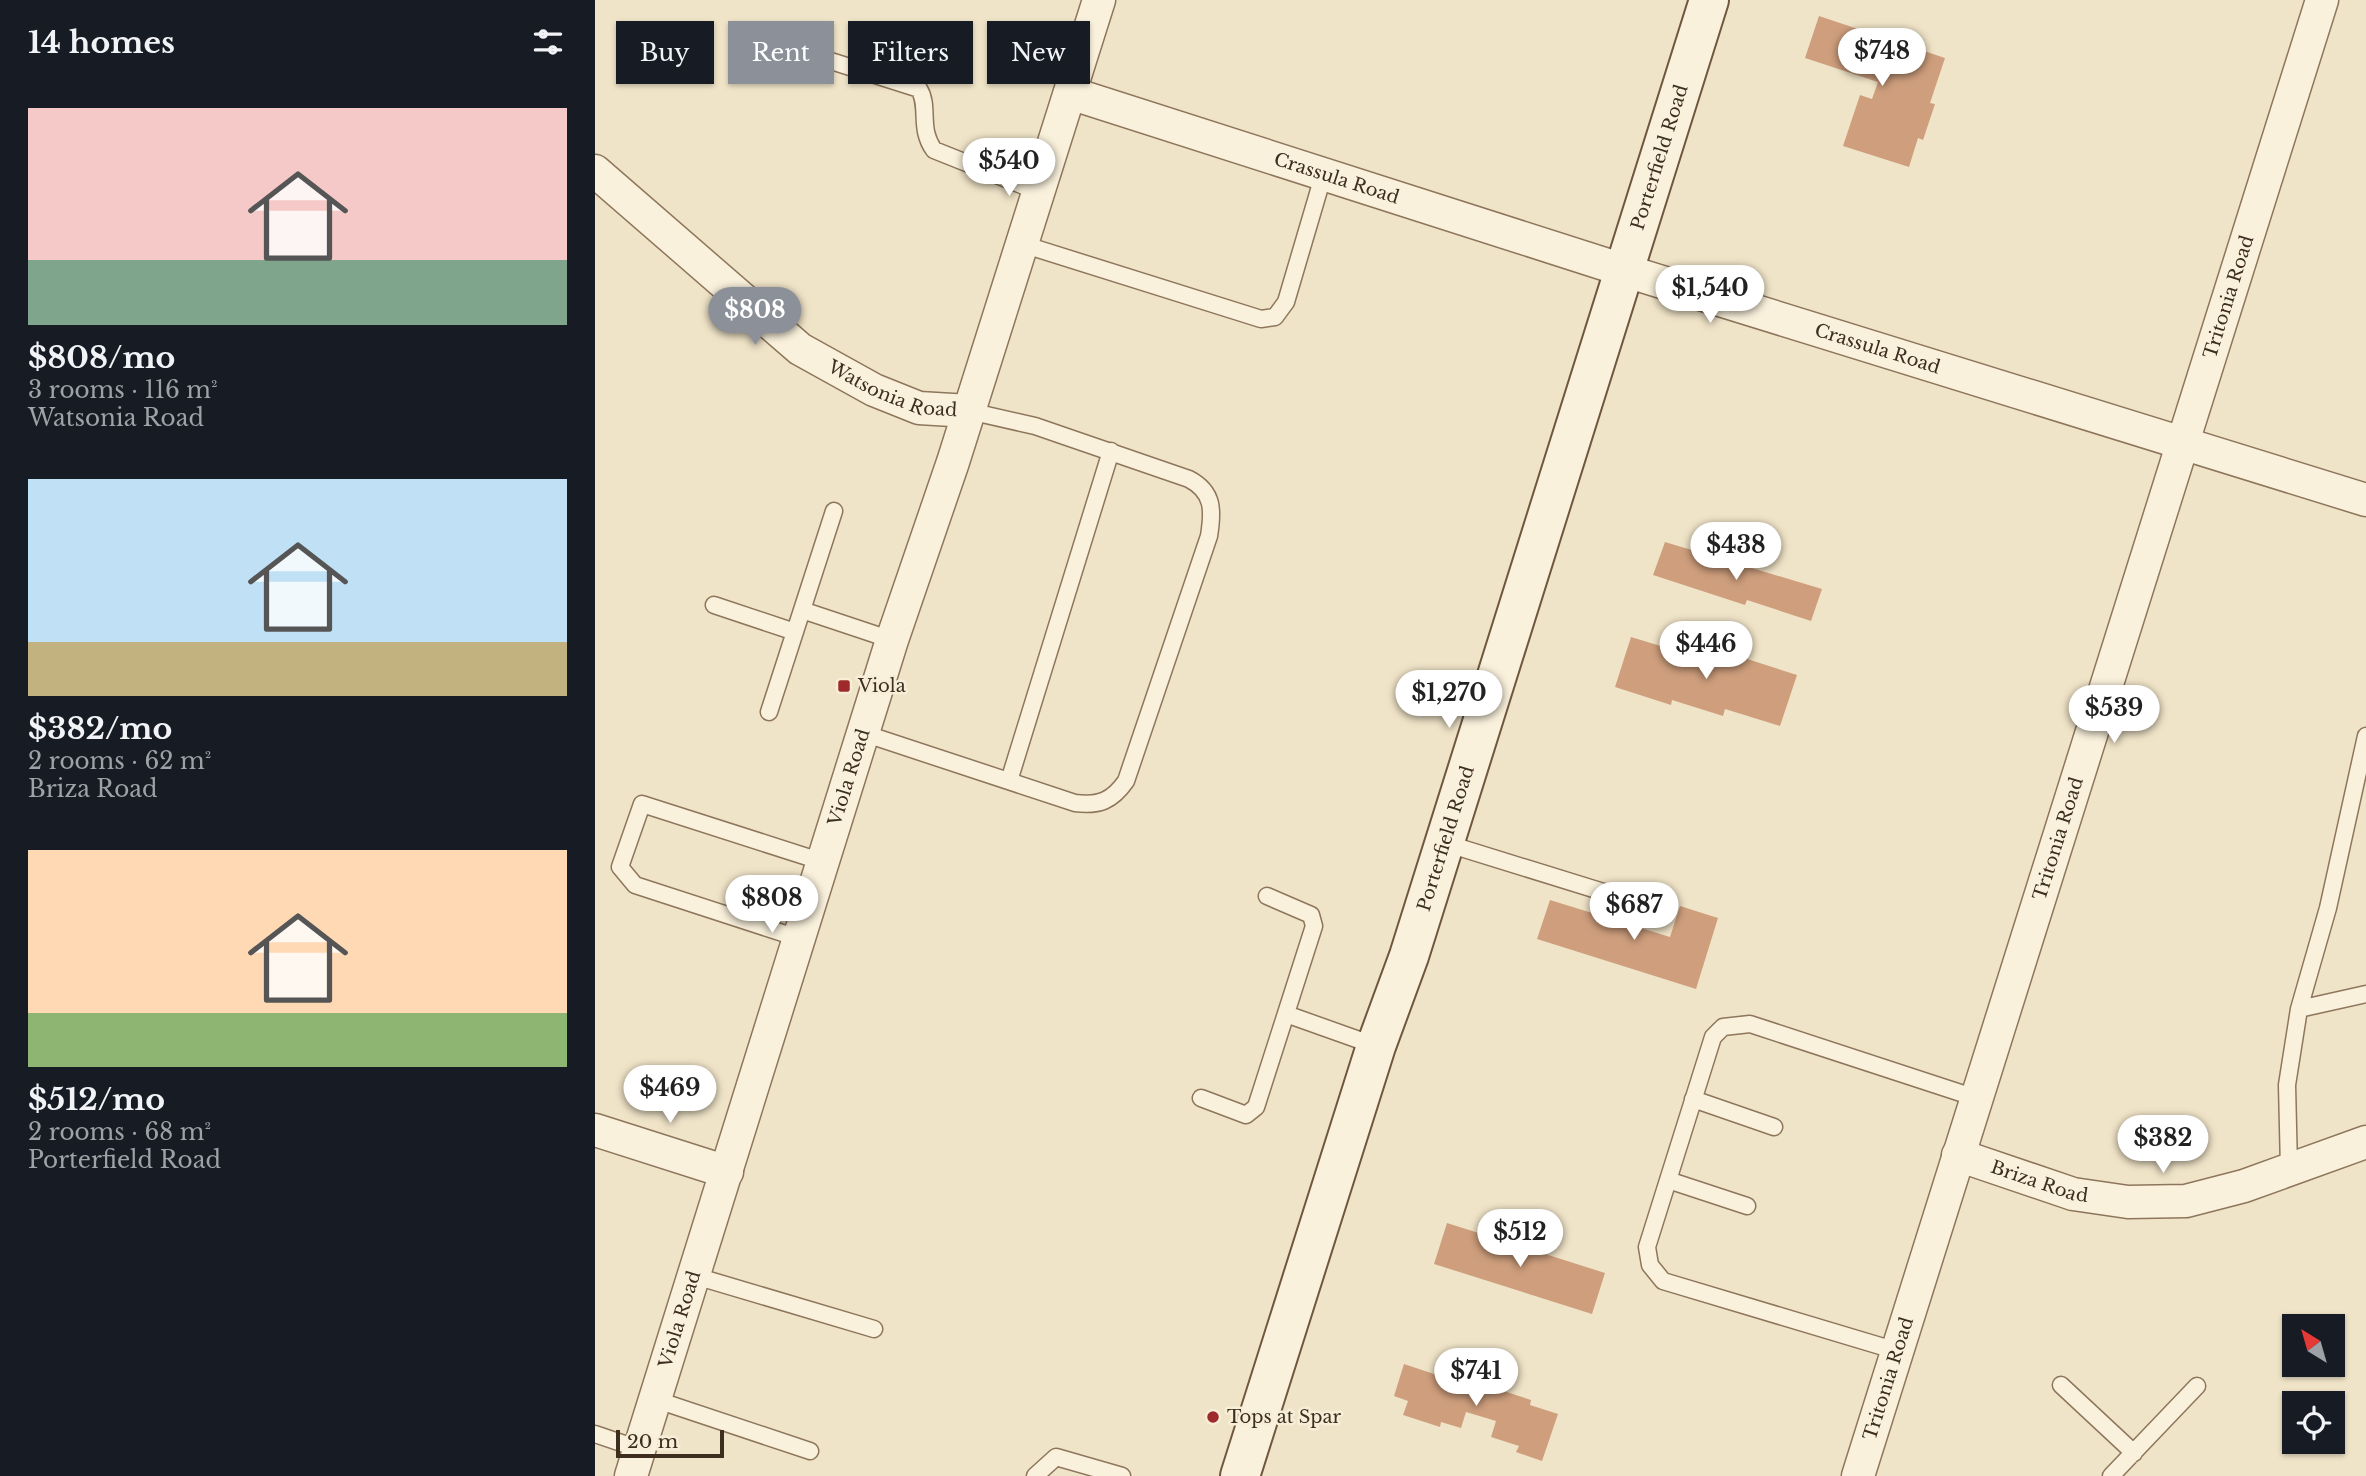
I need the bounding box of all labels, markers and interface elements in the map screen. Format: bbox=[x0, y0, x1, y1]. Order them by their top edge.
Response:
chip: Buy bbox=[616, 21, 714, 84]
chip: Rent bbox=[728, 21, 834, 84]
chip: Filters bbox=[848, 21, 973, 84]
chip: New bbox=[987, 21, 1090, 84]
icon: filters bbox=[529, 23, 567, 61]
text: 14 homes bbox=[28, 24, 175, 61]
pin: $748 bbox=[1841, 28, 1923, 88]
text: $748 bbox=[1854, 37, 1910, 65]
street label: Porterfield Road bbox=[1627, 82, 1693, 233]
pin: $540 bbox=[968, 138, 1050, 198]
text: $540 bbox=[978, 147, 1040, 175]
street label: Crassula Road bbox=[1271, 148, 1402, 209]
icon: home bbox=[235, 153, 361, 279]
street label: Tritonia Road bbox=[2199, 233, 2258, 361]
pin: $1,540 bbox=[1653, 266, 1767, 325]
text: $1,540 bbox=[1671, 274, 1749, 302]
pin: $808 bbox=[714, 288, 796, 347]
text: $808 bbox=[724, 296, 786, 324]
street label: Crassula Road bbox=[1812, 319, 1943, 379]
text: $808/mo bbox=[28, 339, 175, 376]
street label: Watsonia Road bbox=[823, 355, 958, 421]
text: 3 rooms · 116 m² bbox=[28, 376, 218, 404]
text: Watsonia Road bbox=[28, 404, 204, 432]
pin: $438 bbox=[1695, 522, 1777, 582]
icon: home bbox=[235, 524, 361, 650]
text: $438 bbox=[1706, 531, 1766, 559]
pin: $446 bbox=[1665, 622, 1747, 681]
text: $446 bbox=[1676, 630, 1736, 658]
pin: $1,270 bbox=[1392, 670, 1506, 730]
place label: Viola bbox=[857, 675, 906, 697]
marker: Viola bbox=[836, 678, 852, 694]
text: $1,270 bbox=[1411, 679, 1487, 707]
pin: $539 bbox=[2073, 686, 2155, 745]
text: $539 bbox=[2085, 694, 2143, 722]
text: $382/mo bbox=[28, 710, 172, 747]
street label: Viola Road bbox=[823, 726, 875, 830]
text: 2 rooms · 62 m² bbox=[28, 747, 211, 775]
street label: Porterfield Road bbox=[1413, 763, 1479, 914]
street label: Tritonia Road bbox=[2029, 774, 2088, 903]
text: Briza Road bbox=[28, 775, 158, 803]
pin: $808 bbox=[731, 876, 813, 935]
pin: $687 bbox=[1593, 883, 1675, 942]
text: $808 bbox=[741, 884, 803, 912]
text: $687 bbox=[1606, 891, 1662, 919]
icon: home bbox=[235, 895, 361, 1021]
pin: $469 bbox=[629, 1066, 711, 1125]
text: $469 bbox=[639, 1074, 701, 1102]
text: $512/mo bbox=[28, 1081, 165, 1118]
pin: $382 bbox=[2122, 1116, 2204, 1175]
text: 2 rooms · 68 m² bbox=[28, 1118, 211, 1146]
text: $382 bbox=[2133, 1124, 2193, 1152]
text: Porterfield Road bbox=[28, 1146, 221, 1174]
street label: Briza Road bbox=[1988, 1156, 2090, 1207]
pin: $512 bbox=[1479, 1210, 1561, 1269]
text: $512 bbox=[1493, 1218, 1547, 1246]
street label: Viola Road bbox=[654, 1268, 705, 1372]
street label: Tritonia Road bbox=[1859, 1314, 1918, 1443]
north arrow bbox=[2282, 1314, 2345, 1377]
map controls bbox=[2282, 1314, 2345, 1454]
pin: $741 bbox=[1435, 1348, 1517, 1408]
text: $741 bbox=[1450, 1357, 1502, 1385]
button: locate bbox=[2282, 1391, 2345, 1454]
place label: Tops at Spar bbox=[1227, 1406, 1341, 1428]
marker: Tops at Spar bbox=[1205, 1409, 1221, 1425]
scale bar bbox=[616, 1427, 725, 1459]
text: 20 m bbox=[627, 1430, 678, 1453]

